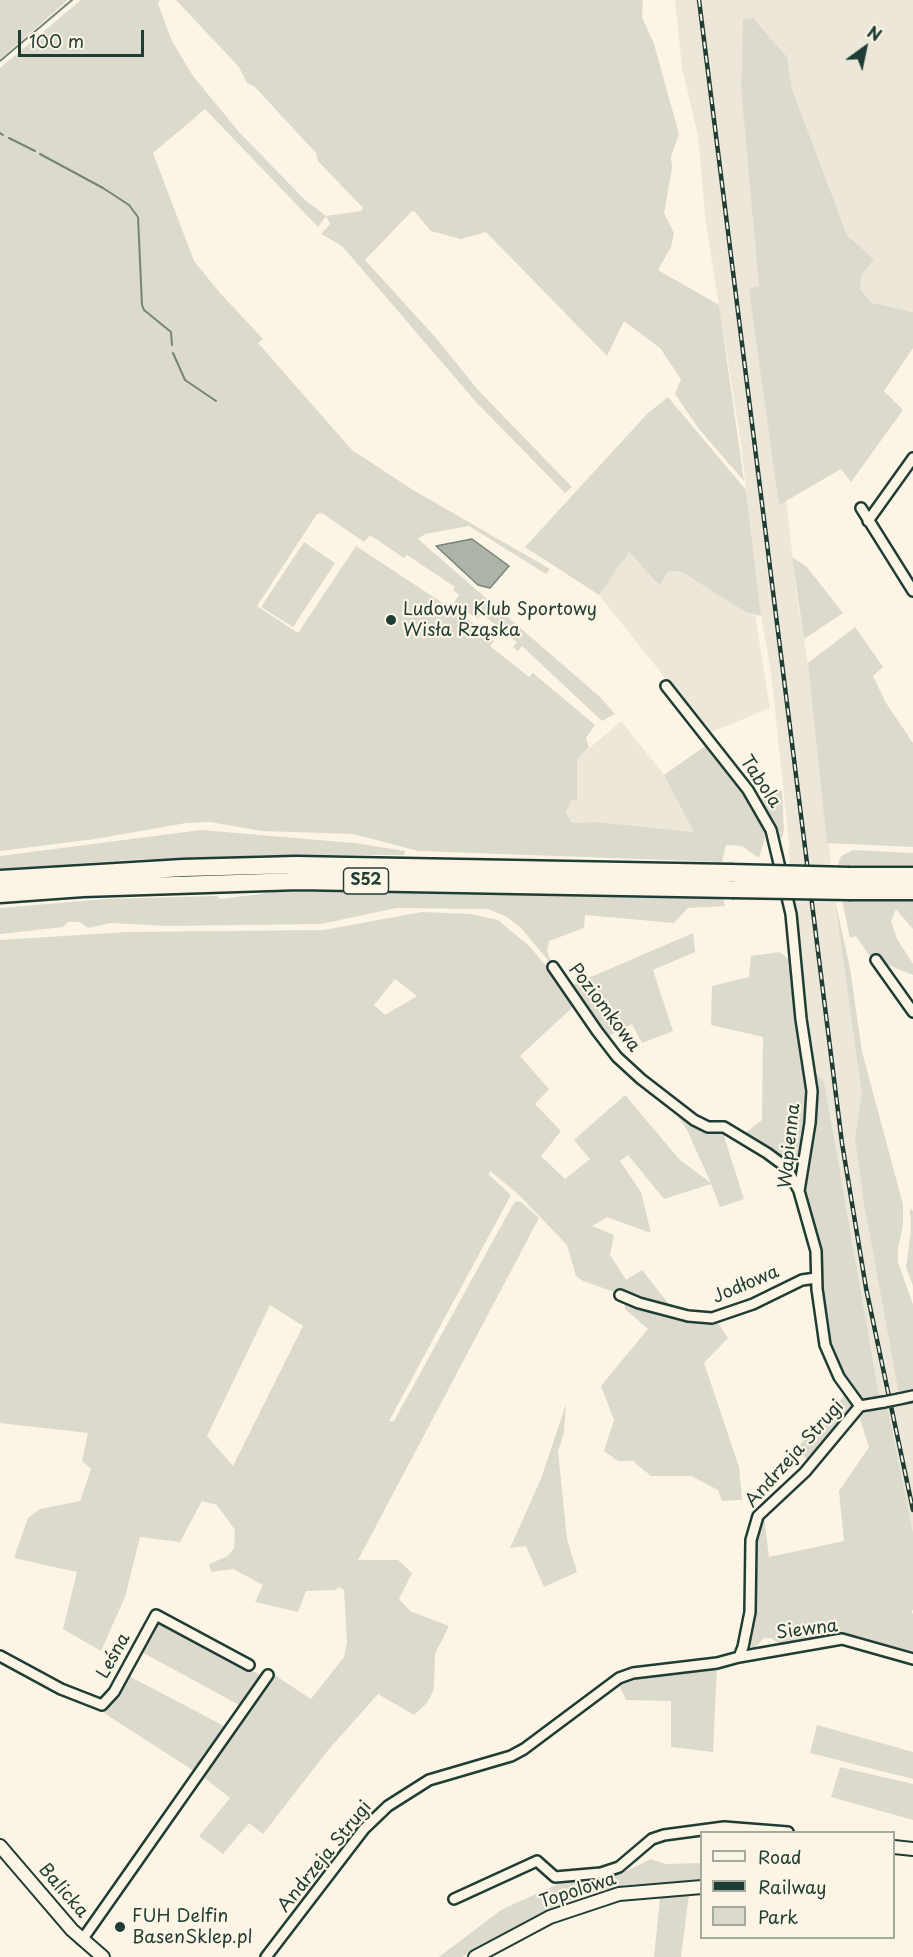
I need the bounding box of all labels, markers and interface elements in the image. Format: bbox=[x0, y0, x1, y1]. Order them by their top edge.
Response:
scale bar bbox=[21, 18, 147, 56]
north arrow bbox=[835, 18, 895, 78]
text: N bbox=[863, 19, 887, 46]
text: 100 m bbox=[29, 27, 84, 54]
place label: Ludowy Klub Sportowy Wisła Rząska bbox=[403, 599, 597, 642]
marker: Ludowy Klub Sportowy Wisła Rząska bbox=[384, 613, 398, 627]
street label: Tabola bbox=[735, 752, 785, 812]
road number: S52 bbox=[344, 868, 388, 894]
street label: Poziomkowa bbox=[564, 959, 644, 1057]
street label: Wapienna bbox=[775, 1103, 805, 1189]
street label: Jodłowa bbox=[710, 1261, 782, 1309]
street label: Andrzeja Strugi bbox=[741, 1396, 849, 1512]
street label: Siewna bbox=[775, 1615, 839, 1645]
street label: Leśna bbox=[93, 1630, 135, 1682]
street label: Andrzeja Strugi bbox=[274, 1797, 376, 1917]
legend bbox=[700, 1831, 895, 1939]
text: Road bbox=[758, 1843, 802, 1870]
street label: Balicka bbox=[34, 1859, 92, 1923]
street label: Topolowa bbox=[537, 1869, 619, 1913]
text: Railway bbox=[758, 1873, 826, 1900]
text: Park bbox=[758, 1903, 798, 1930]
place label: FUH Delfin BasenSklep.pl bbox=[132, 1906, 253, 1948]
marker: FUH Delfin BasenSklep.pl bbox=[113, 1920, 127, 1934]

